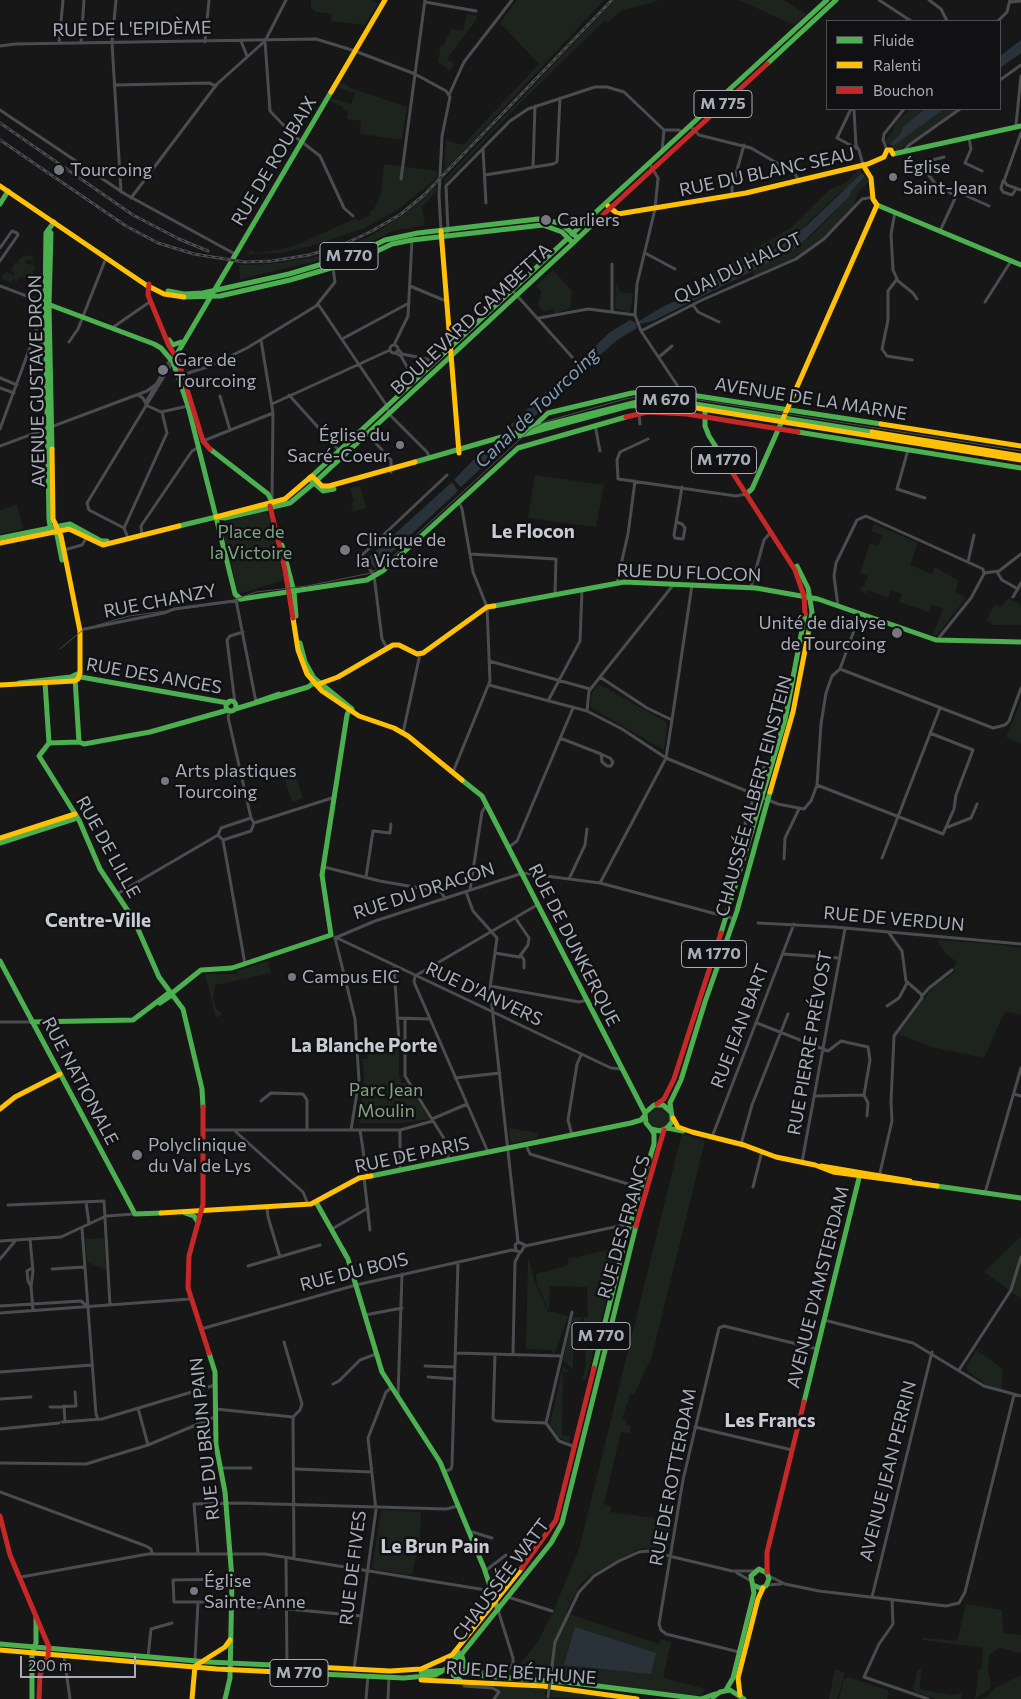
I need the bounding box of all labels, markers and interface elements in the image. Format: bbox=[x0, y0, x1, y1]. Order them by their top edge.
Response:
street label: RUE DE L'EPIDÈME bbox=[52, 17, 212, 41]
legend bbox=[826, 20, 1001, 110]
text: Fluide bbox=[873, 31, 914, 49]
text: Ralenti bbox=[873, 56, 921, 74]
text: Bouchon bbox=[873, 81, 934, 99]
road number: M 775 bbox=[694, 90, 752, 118]
street label: RUE DE ROUBAIX bbox=[227, 92, 321, 230]
street label: RUE DU BLANC SEAU bbox=[677, 143, 857, 201]
place label: Église Saint-Jean bbox=[903, 156, 987, 198]
place label: Tourcoing bbox=[70, 159, 152, 181]
marker: Tourcoing bbox=[52, 163, 66, 177]
marker: Église Saint-Jean bbox=[887, 171, 899, 183]
place label: Carliers bbox=[557, 209, 620, 231]
marker: Carliers bbox=[539, 213, 553, 227]
street label: QUAI DU HALOT bbox=[671, 228, 805, 308]
street label: BOULEVARD GAMBETTA bbox=[386, 239, 556, 399]
road number: M 770 bbox=[320, 242, 378, 270]
street label: AVENUE GUSTAVE DRON bbox=[24, 275, 50, 487]
water label: Canal de Tourcoing bbox=[470, 343, 604, 473]
place label: Gare de Tourcoing bbox=[174, 349, 256, 392]
marker: Gare de Tourcoing bbox=[156, 363, 170, 377]
street label: AVENUE DE LA MARNE bbox=[713, 373, 909, 425]
road number: M 670 bbox=[636, 386, 696, 414]
place label: Église du Sacré-Coeur bbox=[287, 424, 390, 466]
marker: Église du Sacré-Coeur bbox=[394, 439, 406, 451]
road number: M 1770 bbox=[692, 446, 756, 474]
park label: Place de la Victoire bbox=[210, 521, 292, 564]
district label: Le Flocon bbox=[491, 521, 575, 543]
place label: Clinique de la Victoire bbox=[356, 529, 446, 572]
marker: Clinique de la Victoire bbox=[338, 543, 352, 557]
street label: RUE DU FLOCON bbox=[616, 560, 762, 586]
street label: RUE CHANZY bbox=[102, 579, 218, 623]
place label: Unité de dialyse de Tourcoing bbox=[758, 612, 886, 654]
marker: Unité de dialyse de Tourcoing bbox=[890, 626, 904, 640]
street label: RUE DES ANGES bbox=[84, 653, 224, 699]
street label: CHAUSSÉE ALBERT EINSTEIN bbox=[711, 673, 797, 919]
place label: Arts plastiques Tourcoing bbox=[175, 760, 297, 802]
marker: Arts plastiques Tourcoing bbox=[159, 775, 171, 787]
street label: RUE DE LILLE bbox=[71, 792, 145, 902]
street label: RUE DU DRAGON bbox=[351, 858, 497, 924]
street label: RUE DE DUNKERQUE bbox=[524, 860, 624, 1030]
street label: RUE DE VERDUN bbox=[823, 902, 965, 936]
district label: Centre-Ville bbox=[45, 910, 151, 932]
road number: M 1770 bbox=[682, 941, 746, 968]
street label: RUE PIERRE PRÉVOST bbox=[783, 949, 837, 1137]
street label: RUE D'ANVERS bbox=[422, 957, 546, 1031]
street label: RUE JEAN BART bbox=[706, 961, 774, 1091]
place label: Campus EIC bbox=[302, 966, 400, 988]
marker: Campus EIC bbox=[286, 971, 298, 983]
street label: RUE NATIONALE bbox=[37, 1013, 123, 1149]
district label: La Blanche Porte bbox=[291, 1035, 437, 1057]
park label: Parc Jean Moulin bbox=[349, 1079, 423, 1122]
street label: RUE DE PARIS bbox=[353, 1132, 471, 1178]
place label: Polyclinique du Val de Lys bbox=[148, 1134, 251, 1176]
marker: Polyclinique du Val de Lys bbox=[130, 1148, 144, 1162]
street label: RUE DES FRANCS bbox=[593, 1153, 655, 1301]
street label: AVENUE D'AMSTERDAM bbox=[782, 1184, 854, 1390]
street label: RUE DU BOIS bbox=[298, 1248, 410, 1296]
road number: M 770 bbox=[572, 1322, 630, 1350]
street label: RUE DU BRUN PAIN bbox=[186, 1356, 224, 1522]
street label: AVENUE JEAN PERRIN bbox=[855, 1379, 921, 1563]
street label: RUE DE ROTTERDAM bbox=[645, 1386, 701, 1568]
district label: Les Francs bbox=[724, 1410, 816, 1432]
street label: RUE DE FIVES bbox=[335, 1509, 371, 1627]
street label: CHAUSSÉE WATT bbox=[448, 1515, 554, 1645]
district label: Le Brun Pain bbox=[380, 1536, 490, 1558]
place label: Église Sainte-Anne bbox=[204, 1570, 305, 1612]
marker: Église Sainte-Anne bbox=[188, 1585, 200, 1597]
scale bar bbox=[22, 1646, 139, 1678]
text: 200 m bbox=[28, 1656, 72, 1674]
street label: RUE DE BÉTHUNE bbox=[445, 1657, 597, 1689]
road number: M 770 bbox=[270, 1660, 328, 1686]

